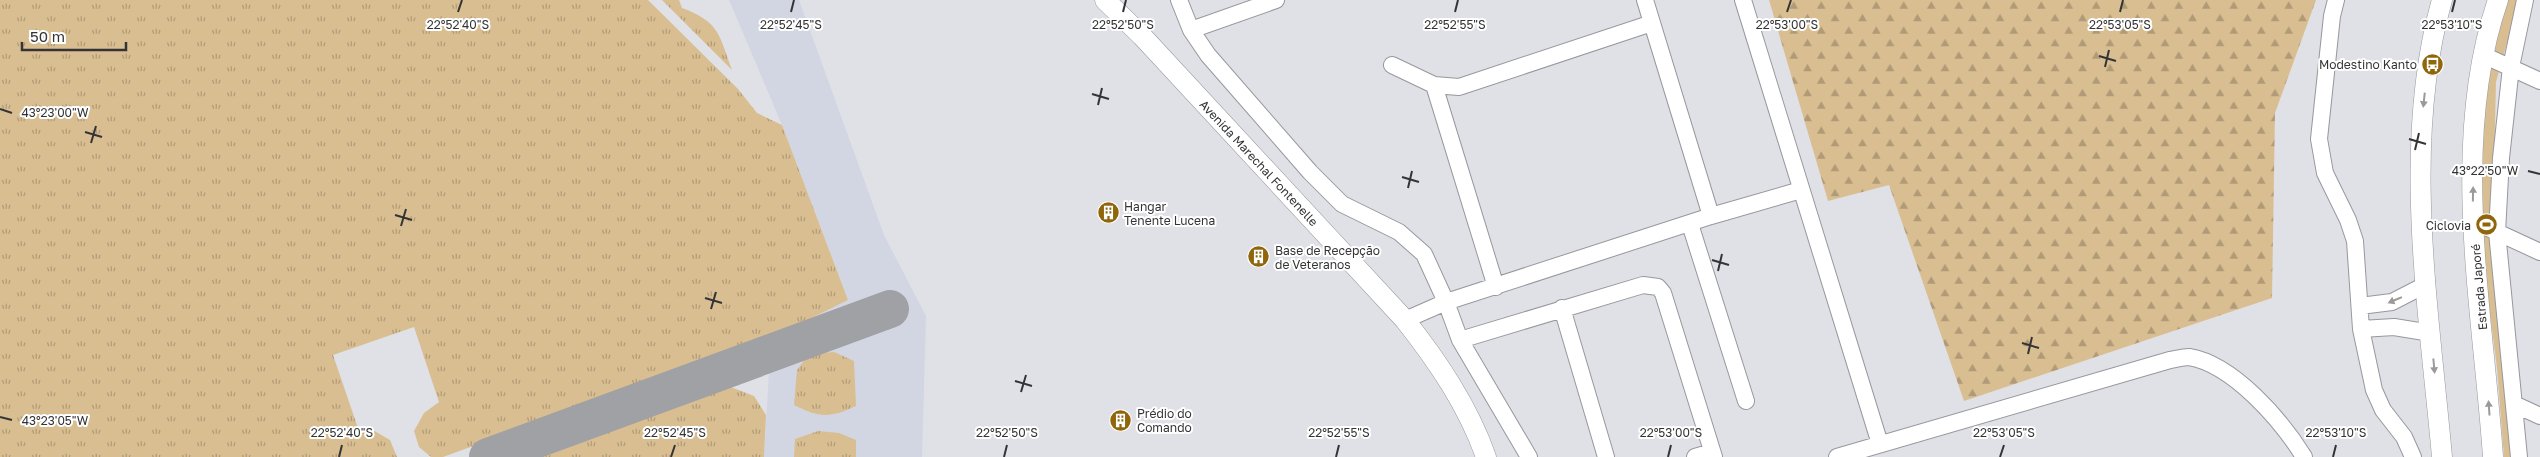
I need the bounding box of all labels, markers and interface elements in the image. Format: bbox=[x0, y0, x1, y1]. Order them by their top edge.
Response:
text: 22°52'40"S bbox=[427, 17, 489, 32]
text: 22°52'45"S bbox=[760, 17, 822, 32]
text: 22°52'50"S bbox=[1092, 17, 1154, 32]
text: 22°52'55"S bbox=[1424, 17, 1486, 32]
text: 22°53'00"S bbox=[1756, 17, 1819, 32]
text: 22°53'05"S bbox=[2089, 17, 2151, 32]
text: 22°53'10"S bbox=[2422, 17, 2483, 32]
scale bar bbox=[22, 20, 126, 52]
text: 50 m bbox=[30, 27, 65, 45]
bus stop icon: Modestino Kanto bbox=[2421, 52, 2445, 76]
place label: Modestino Kanto bbox=[2319, 57, 2417, 72]
one-way arrow bbox=[2420, 92, 2428, 108]
street label: Avenida Marechal Fontenelle bbox=[1197, 97, 1321, 229]
text: 43°23'00"W bbox=[22, 105, 89, 120]
text: 43°22'50"W bbox=[2452, 163, 2519, 178]
one-way arrow bbox=[2469, 186, 2477, 202]
place label: Hangar Tenente Lucena bbox=[1124, 199, 1215, 228]
building icon: Hangar Tenente Lucena bbox=[1096, 201, 1120, 225]
sports icon: Ciclovia bbox=[2475, 213, 2499, 237]
place label: Ciclovia bbox=[2426, 218, 2471, 233]
place label: Base de Recepção de Veteranos bbox=[1275, 243, 1380, 272]
street label: Estrada Japoré bbox=[2468, 243, 2490, 331]
building icon: Base de Recepção de Veteranos bbox=[1247, 245, 1271, 269]
one-way arrow bbox=[2388, 296, 2402, 304]
one-way arrow bbox=[2430, 359, 2438, 375]
one-way arrow bbox=[2485, 400, 2493, 416]
place label: Prédio do Comando bbox=[1137, 406, 1192, 435]
building icon: Prédio do Comando bbox=[1109, 408, 1133, 432]
text: 43°23'05"W bbox=[22, 413, 89, 428]
text: 22°52'40"S bbox=[311, 425, 373, 440]
text: 22°52'45"S bbox=[644, 425, 706, 440]
text: 22°52'50"S bbox=[976, 425, 1038, 440]
text: 22°52'55"S bbox=[1308, 425, 1370, 440]
text: 22°53'00"S bbox=[1640, 425, 1703, 440]
text: 22°53'05"S bbox=[1973, 425, 2035, 440]
text: 22°53'10"S bbox=[2306, 425, 2367, 440]

